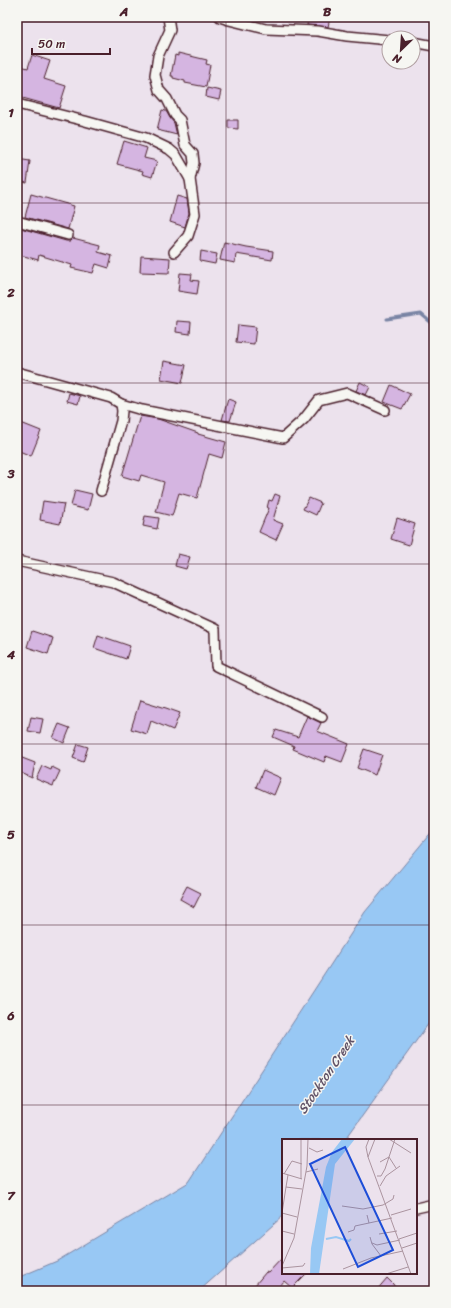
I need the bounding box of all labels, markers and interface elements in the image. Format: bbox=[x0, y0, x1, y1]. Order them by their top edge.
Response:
text: A bbox=[119, 0, 128, 23]
text: B bbox=[323, 0, 332, 23]
scale bar bbox=[32, 30, 110, 56]
north arrow bbox=[381, 30, 421, 70]
text: 50 m bbox=[38, 33, 65, 55]
text: N bbox=[389, 48, 405, 69]
text: 1 bbox=[8, 101, 14, 124]
text: 2 bbox=[6, 281, 15, 304]
text: 3 bbox=[6, 462, 15, 485]
text: 4 bbox=[6, 643, 16, 666]
text: 5 bbox=[7, 823, 15, 846]
text: 6 bbox=[6, 1004, 15, 1027]
water label: Stockton Creek bbox=[291, 1030, 362, 1119]
inset map bbox=[282, 1139, 417, 1274]
text: 7 bbox=[7, 1184, 16, 1207]

